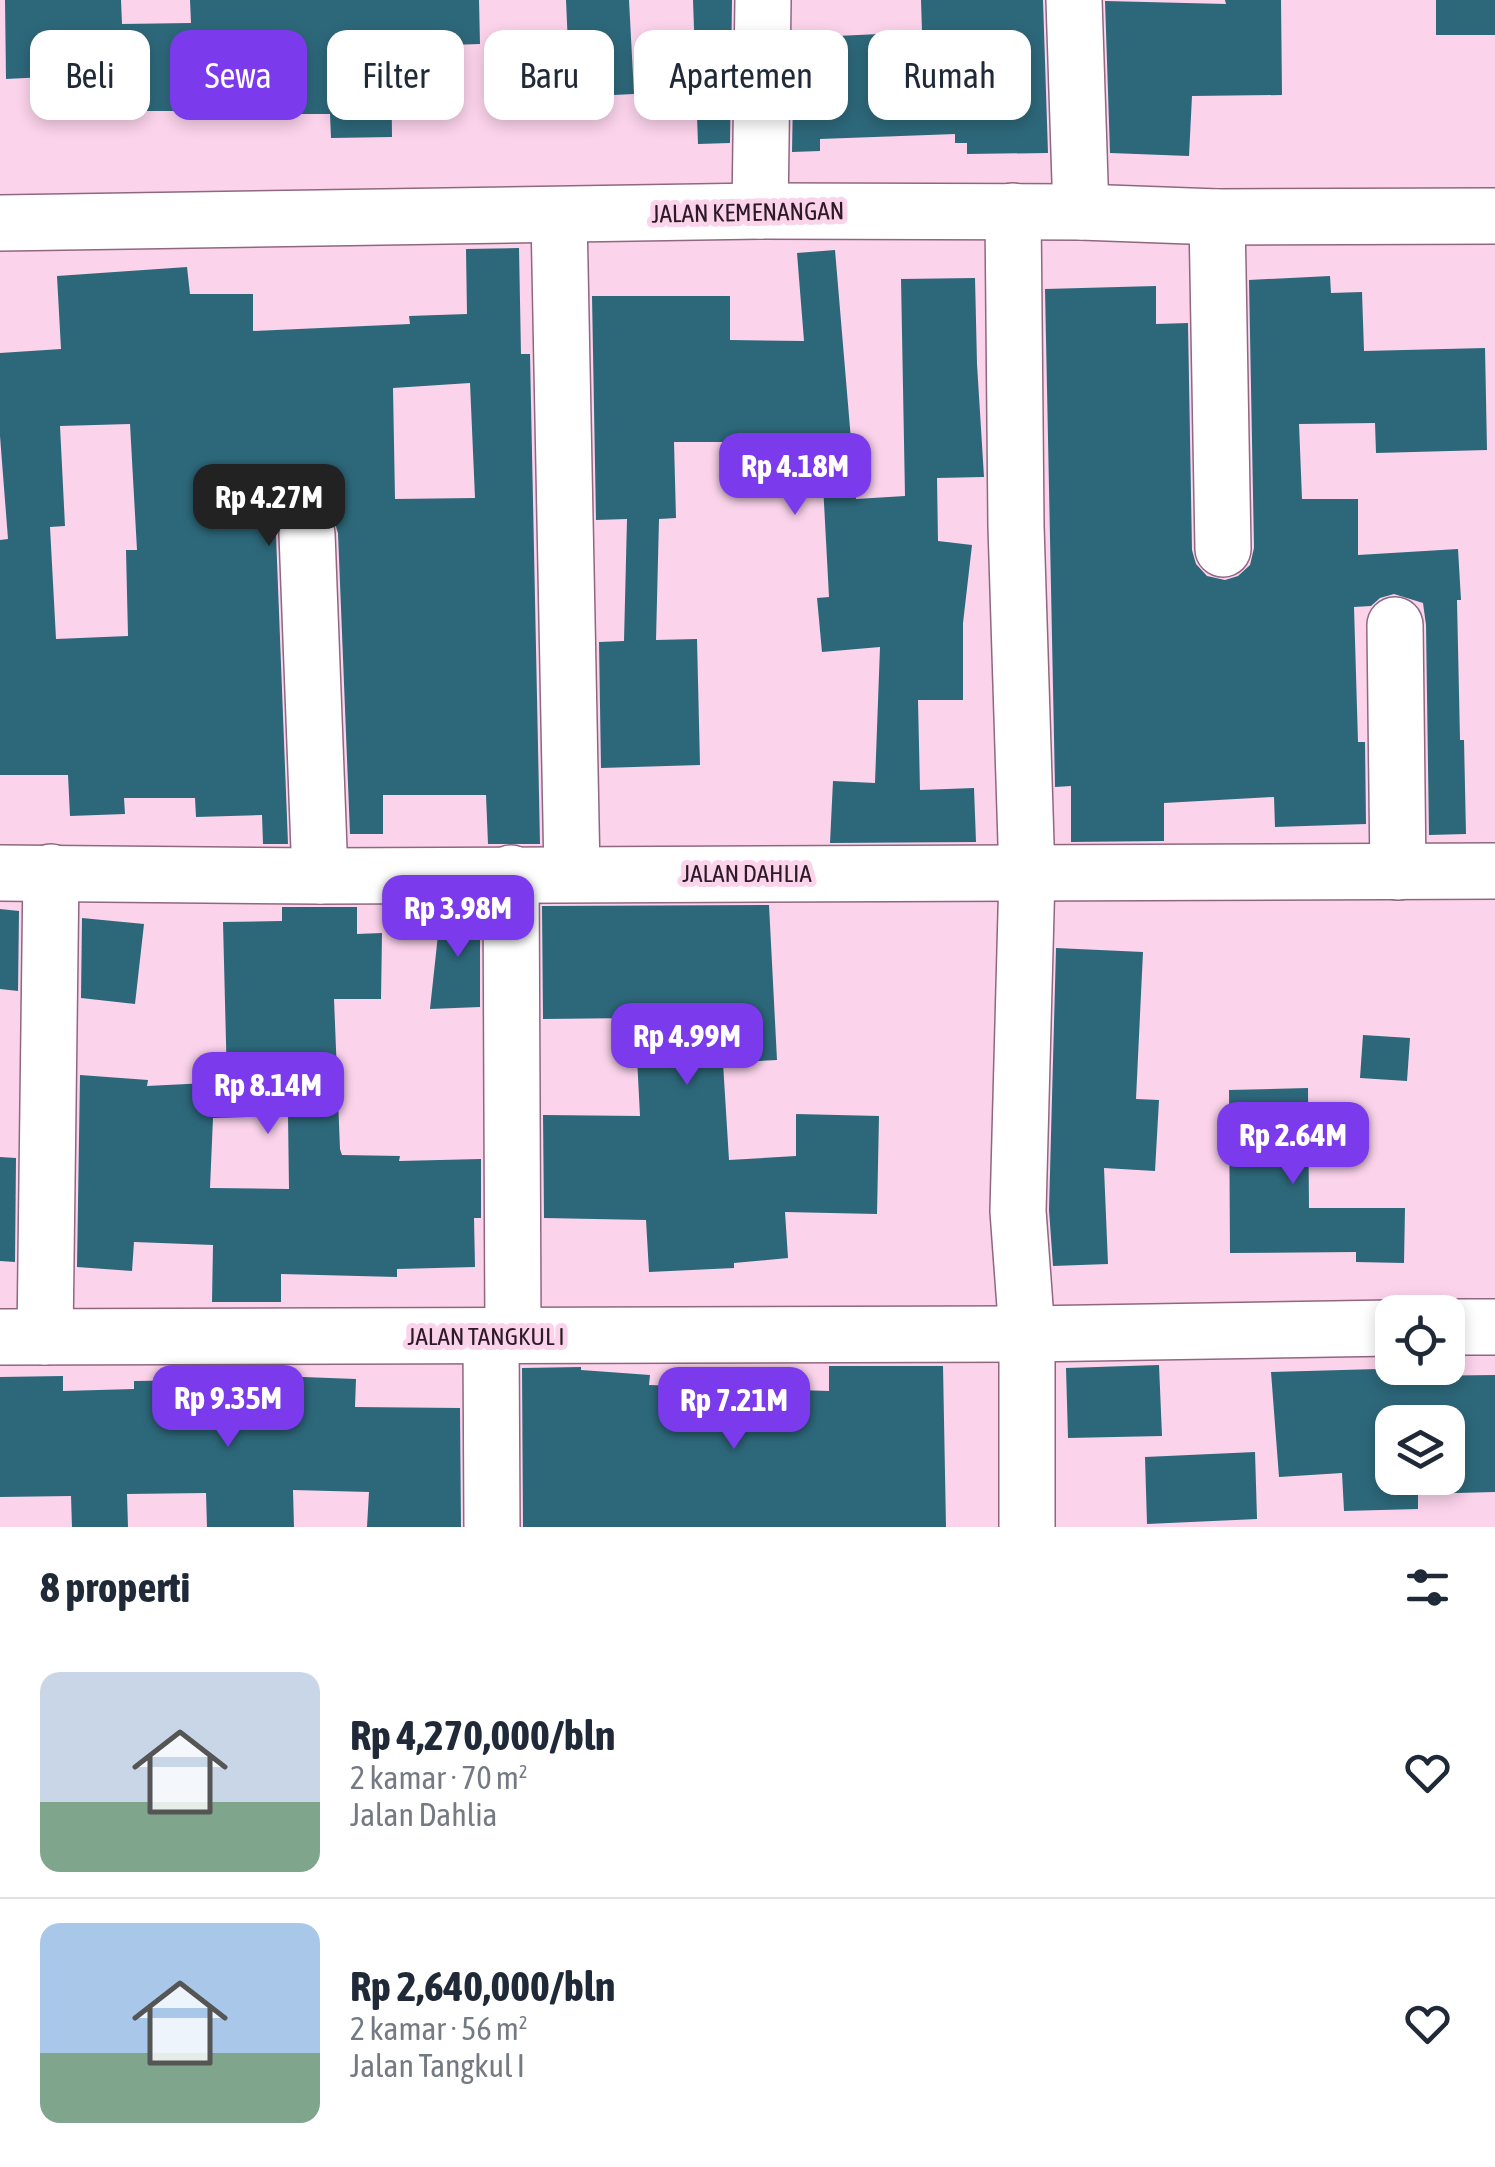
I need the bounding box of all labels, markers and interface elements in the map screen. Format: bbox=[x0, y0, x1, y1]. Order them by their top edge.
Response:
chip: Beli bbox=[30, 30, 150, 120]
chip: Sewa bbox=[170, 30, 307, 120]
chip: Filter bbox=[327, 30, 464, 120]
chip: Baru bbox=[484, 30, 614, 120]
chip: Apartemen bbox=[634, 30, 848, 120]
chip: Rumah bbox=[868, 30, 1031, 120]
street label: JALAN KEMENANGAN bbox=[651, 196, 845, 228]
pin: Rp 4.18M bbox=[692, 433, 898, 518]
text: Rp 4.18M bbox=[741, 447, 849, 484]
pin: Rp 4.27M bbox=[166, 464, 372, 549]
text: Rp 4.27M bbox=[215, 478, 323, 515]
street label: JALAN DAHLIA bbox=[682, 859, 812, 887]
pin: Rp 3.98M bbox=[355, 875, 561, 960]
text: Rp 3.98M bbox=[404, 889, 512, 926]
pin: Rp 4.99M bbox=[584, 1003, 790, 1088]
text: Rp 4.99M bbox=[633, 1017, 741, 1054]
pin: Rp 8.14M bbox=[165, 1052, 371, 1137]
text: Rp 8.14M bbox=[214, 1066, 322, 1103]
pin: Rp 2.64M bbox=[1190, 1102, 1396, 1187]
text: Rp 2.64M bbox=[1239, 1116, 1347, 1153]
map controls bbox=[1375, 1295, 1465, 1495]
button: locate bbox=[1375, 1295, 1465, 1385]
street label: JALAN TANGKUL I bbox=[407, 1322, 565, 1350]
pin: Rp 9.35M bbox=[125, 1365, 331, 1450]
pin: Rp 7.21M bbox=[631, 1367, 837, 1452]
text: Rp 9.35M bbox=[174, 1379, 282, 1416]
text: Rp 7.21M bbox=[680, 1381, 788, 1418]
button: layers bbox=[1375, 1405, 1465, 1495]
icon: filters bbox=[1400, 1560, 1455, 1615]
text: 8 properti bbox=[40, 1563, 190, 1611]
text: Rp 4,270,000/bln bbox=[350, 1711, 615, 1759]
icon: home bbox=[120, 1712, 240, 1832]
icon: heart bbox=[1400, 1745, 1455, 1800]
text: 2 kamar · 70 m² bbox=[350, 1759, 528, 1796]
text: Jalan Dahlia bbox=[350, 1796, 497, 1833]
text: Rp 2,640,000/bln bbox=[350, 1962, 615, 2010]
icon: home bbox=[120, 1963, 240, 2083]
icon: heart bbox=[1400, 1996, 1455, 2051]
text: 2 kamar · 56 m² bbox=[350, 2010, 528, 2047]
text: Jalan Tangkul I bbox=[350, 2047, 525, 2084]

